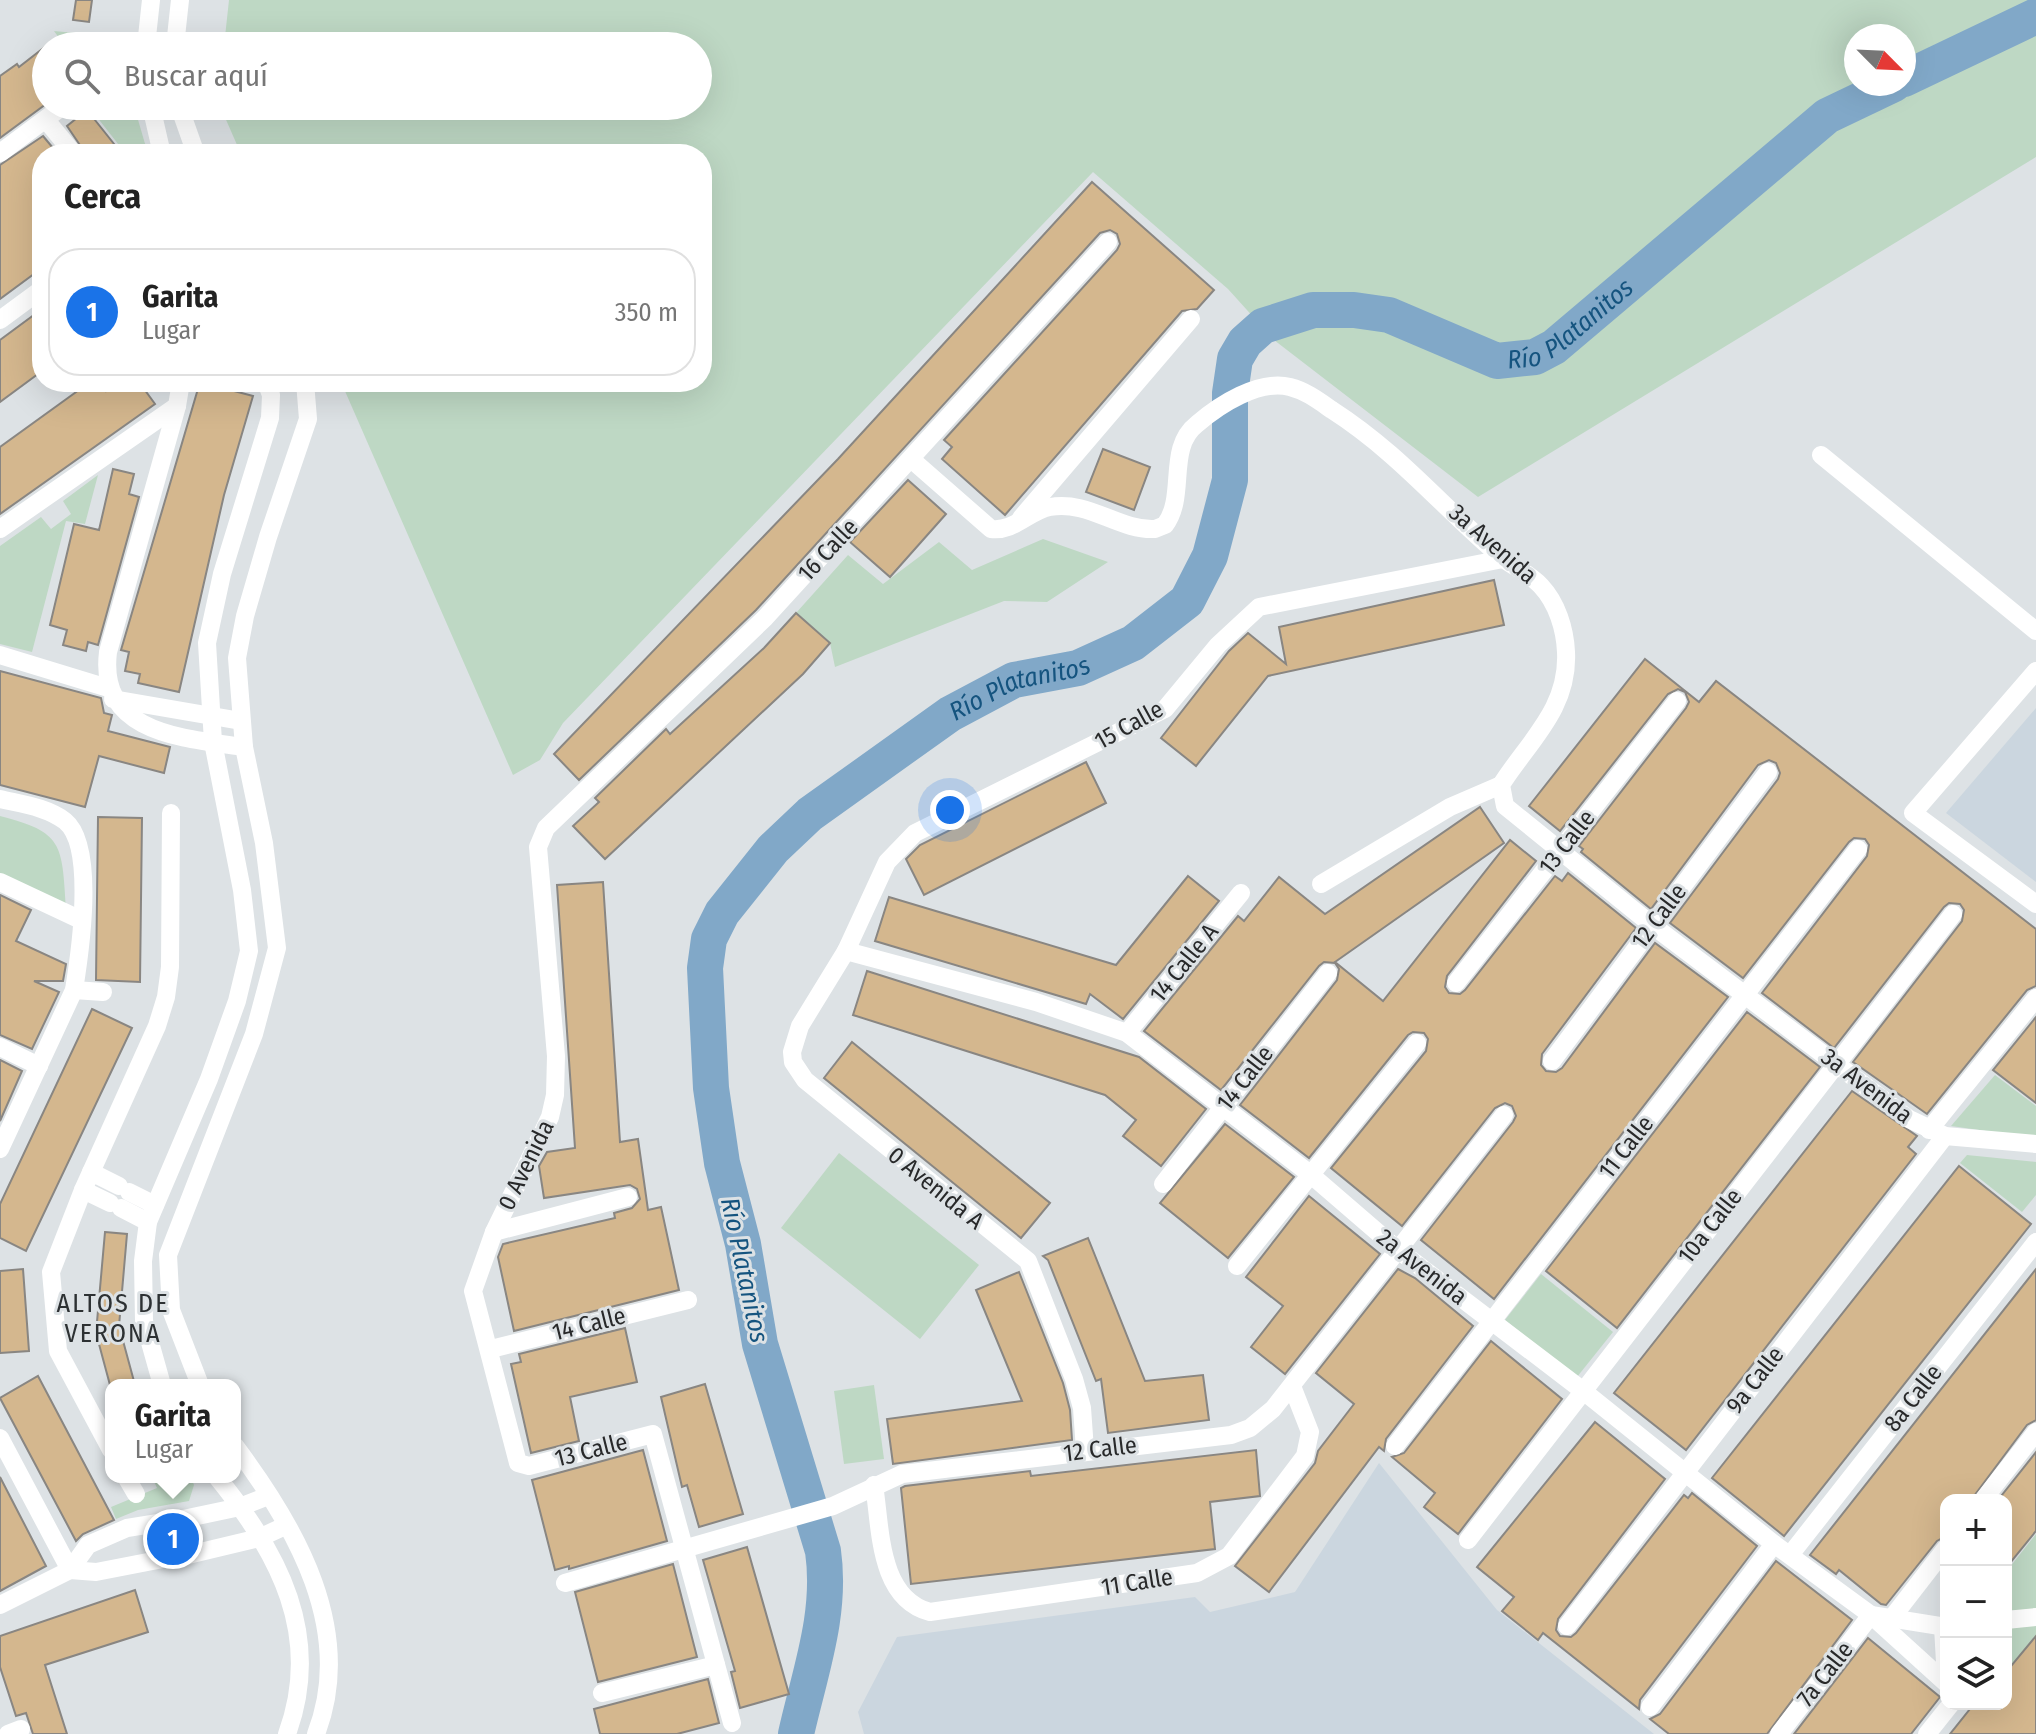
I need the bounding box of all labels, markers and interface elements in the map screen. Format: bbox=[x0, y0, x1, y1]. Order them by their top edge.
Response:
north arrow bbox=[1844, 24, 1916, 96]
search box bbox=[32, 32, 712, 120]
icon: search bbox=[60, 54, 104, 98]
text: Buscar aquí bbox=[124, 58, 268, 94]
text: Cerca bbox=[64, 176, 141, 217]
water label: Río Platanitos bbox=[1506, 272, 1639, 376]
text: Garita bbox=[142, 279, 219, 315]
text: 1 bbox=[87, 297, 98, 328]
text: 350 m bbox=[615, 297, 678, 328]
text: Lugar bbox=[142, 315, 200, 346]
street label: 3a Avenida bbox=[1444, 498, 1542, 590]
street label: 16 Calle bbox=[792, 513, 864, 587]
water label: Río Platanitos bbox=[944, 650, 1095, 728]
street label: 15 Calle bbox=[1090, 695, 1168, 755]
your location bbox=[930, 790, 970, 830]
street label: 13 Calle bbox=[1533, 804, 1601, 880]
street label: 12 Calle bbox=[1626, 878, 1692, 954]
street label: 14 Calle A bbox=[1144, 918, 1224, 1008]
street label: 14 Calle bbox=[1211, 1040, 1279, 1116]
street label: 3a Avenida bbox=[1816, 1043, 1918, 1129]
street label: 11 Calle bbox=[1593, 1110, 1659, 1184]
street label: 0 Avenida bbox=[492, 1115, 560, 1215]
street label: 0 Avenida A bbox=[883, 1141, 990, 1235]
street label: 10a Calle bbox=[1672, 1183, 1748, 1269]
water label: Río Platanitos bbox=[714, 1195, 775, 1346]
street label: 2a Avenida bbox=[1372, 1223, 1472, 1311]
district label: ALTOS DE VERONA bbox=[57, 1288, 169, 1349]
street label: 14 Calle bbox=[549, 1301, 629, 1347]
street label: 9a Calle bbox=[1720, 1341, 1790, 1419]
street label: 8a Calle bbox=[1878, 1359, 1948, 1437]
popup bbox=[105, 1379, 241, 1483]
text: Garita bbox=[135, 1398, 211, 1434]
street label: 13 Calle bbox=[552, 1427, 630, 1473]
street label: 12 Calle bbox=[1062, 1431, 1138, 1467]
text: Lugar bbox=[135, 1434, 193, 1465]
map controls bbox=[1940, 1494, 2012, 1710]
button: + bbox=[1940, 1494, 2012, 1566]
pin: 1 bbox=[147, 1509, 199, 1569]
street label: 11 Calle bbox=[1099, 1563, 1175, 1601]
button: − bbox=[1940, 1566, 2012, 1638]
street label: 7a Calle bbox=[1791, 1636, 1859, 1712]
button: layers bbox=[1940, 1638, 2012, 1710]

